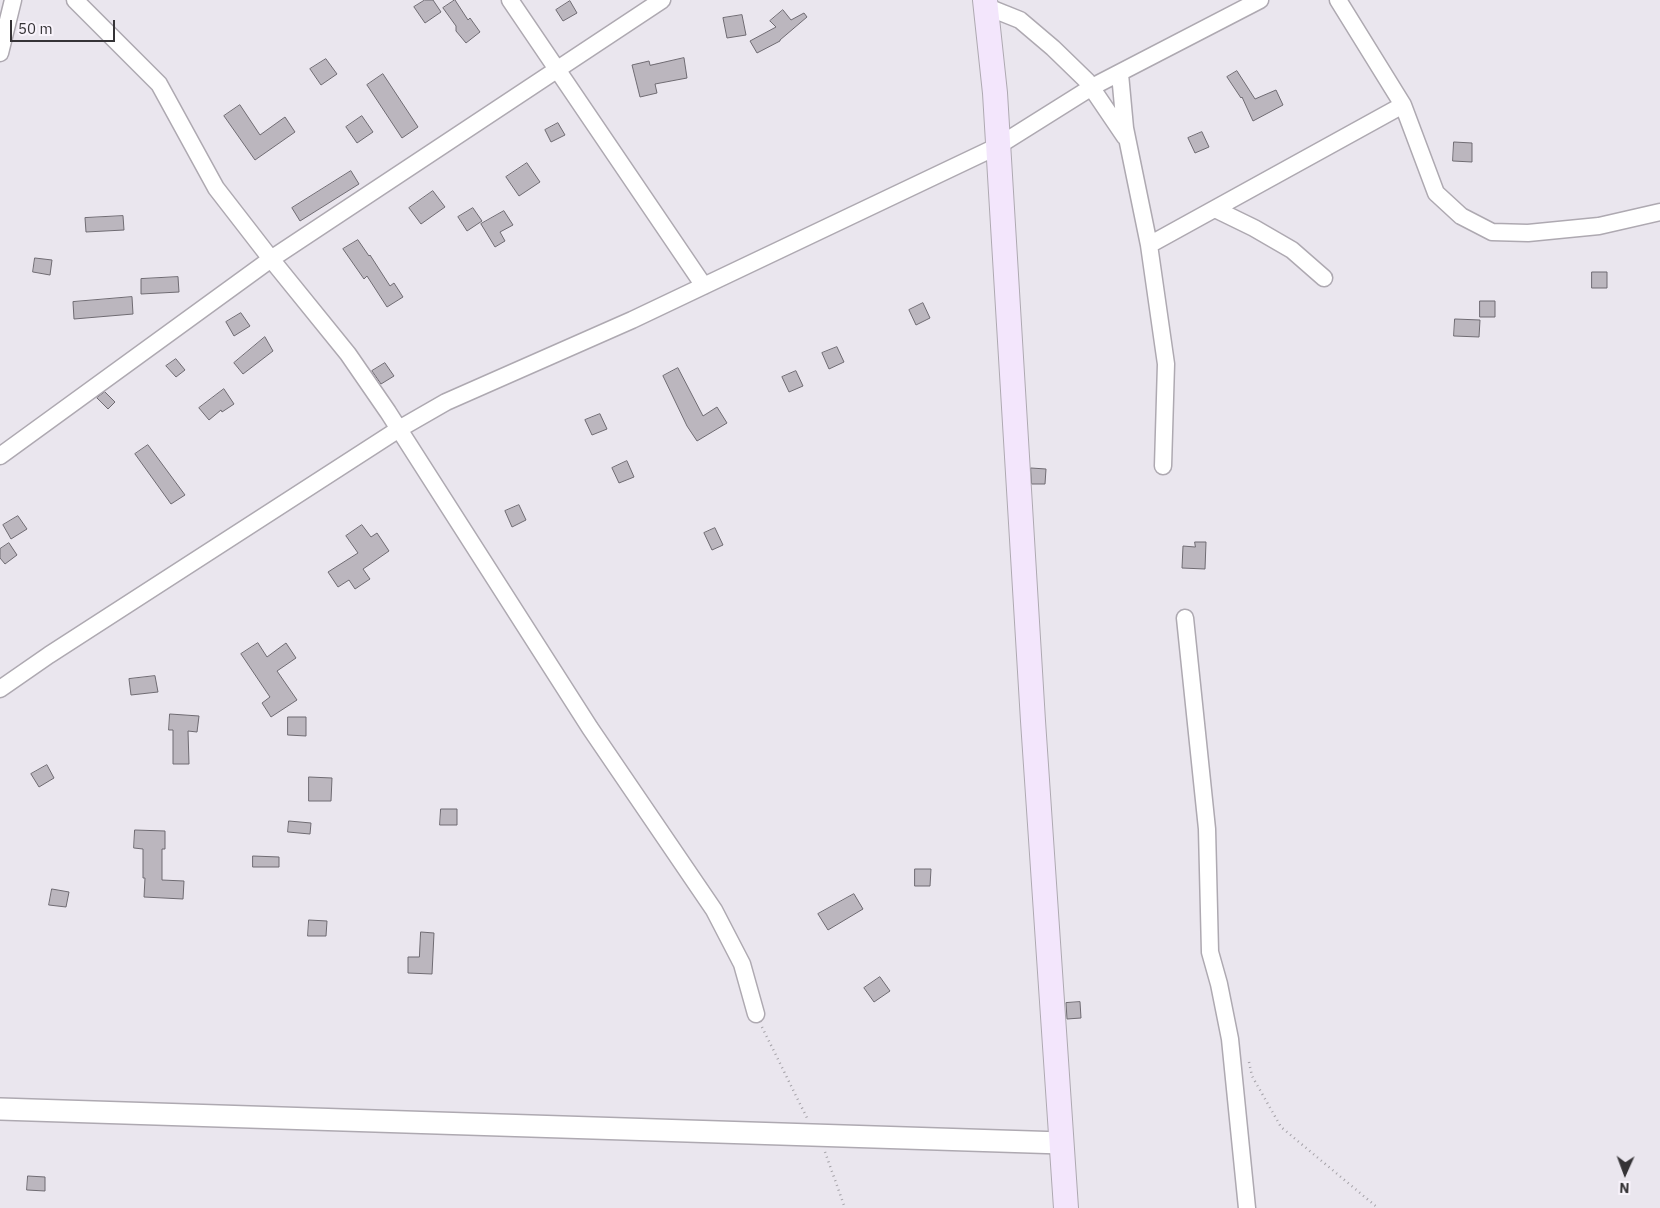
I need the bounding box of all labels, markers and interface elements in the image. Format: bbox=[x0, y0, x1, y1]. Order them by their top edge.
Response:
scale bar bbox=[12, 10, 118, 42]
text: 50 m bbox=[18, 19, 53, 38]
north arrow bbox=[1600, 1148, 1650, 1198]
text: N bbox=[1619, 1179, 1630, 1197]

